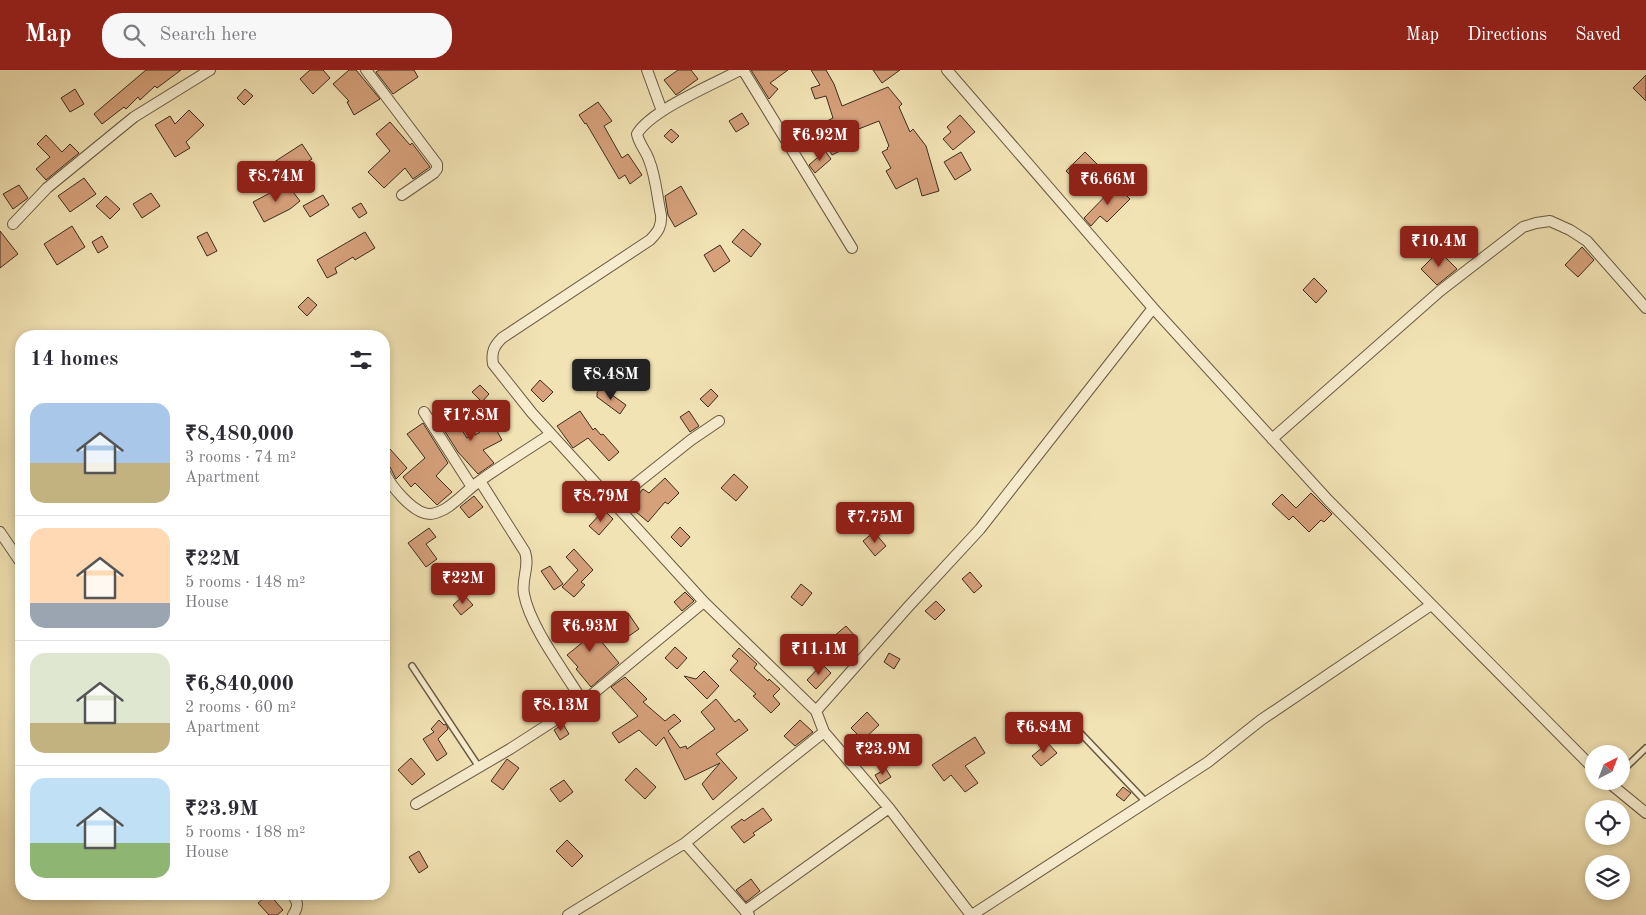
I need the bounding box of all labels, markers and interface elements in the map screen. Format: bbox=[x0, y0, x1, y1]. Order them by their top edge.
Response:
search box bbox=[102, 13, 452, 58]
icon: search bbox=[120, 21, 148, 49]
text: Map bbox=[25, 23, 72, 47]
text: Search here bbox=[160, 26, 257, 45]
text: Map bbox=[1406, 26, 1439, 44]
text: Directions bbox=[1467, 26, 1547, 44]
text: Saved bbox=[1575, 26, 1621, 44]
pin: ₹6.92M bbox=[779, 119, 861, 162]
text: ₹6.92M bbox=[792, 128, 848, 144]
pin: ₹8.74M bbox=[235, 160, 317, 203]
pin: ₹6.66M bbox=[1067, 164, 1149, 206]
text: ₹8.74M bbox=[248, 169, 304, 185]
text: ₹6.66M bbox=[1080, 172, 1136, 188]
pin: ₹10.4M bbox=[1398, 226, 1480, 268]
text: ₹10.4M bbox=[1411, 234, 1467, 250]
icon: filters bbox=[347, 346, 375, 374]
text: 14 homes bbox=[30, 349, 118, 370]
pin: ₹8.48M bbox=[570, 358, 652, 401]
text: ₹8.48M bbox=[583, 367, 639, 383]
pin: ₹17.8M bbox=[430, 400, 512, 442]
text: ₹17.8M bbox=[443, 408, 499, 424]
icon: home bbox=[70, 423, 130, 483]
text: ₹8,480,000 bbox=[185, 424, 294, 445]
text: 3 rooms · 74 m² bbox=[185, 450, 296, 466]
text: Apartment bbox=[185, 470, 260, 486]
pin: ₹8.79M bbox=[560, 480, 642, 523]
text: ₹8.79M bbox=[573, 489, 629, 505]
pin: ₹7.75M bbox=[834, 502, 916, 544]
text: ₹7.75M bbox=[847, 510, 903, 526]
icon: home bbox=[70, 548, 130, 608]
text: ₹22M bbox=[185, 549, 240, 570]
pin: ₹22M bbox=[433, 562, 493, 605]
text: ₹22M bbox=[442, 571, 484, 587]
text: 5 rooms · 148 m² bbox=[185, 575, 305, 591]
text: House bbox=[185, 595, 228, 611]
pin: ₹6.93M bbox=[549, 610, 631, 653]
text: ₹6.93M bbox=[562, 619, 618, 635]
pin: ₹11.1M bbox=[778, 634, 860, 676]
text: ₹11.1M bbox=[791, 642, 847, 658]
icon: home bbox=[70, 673, 130, 733]
text: ₹6,840,000 bbox=[185, 674, 294, 695]
pin: ₹8.13M bbox=[520, 690, 602, 732]
text: ₹8.13M bbox=[533, 698, 589, 714]
text: 2 rooms · 60 m² bbox=[185, 700, 296, 716]
pin: ₹6.84M bbox=[1003, 712, 1085, 754]
text: Apartment bbox=[185, 720, 260, 736]
text: ₹6.84M bbox=[1016, 720, 1072, 736]
pin: ₹23.9M bbox=[842, 734, 924, 776]
text: ₹23.9M bbox=[855, 742, 911, 758]
north arrow bbox=[1585, 745, 1630, 790]
map controls bbox=[1585, 745, 1630, 900]
icon: home bbox=[70, 798, 130, 858]
text: ₹23.9M bbox=[185, 799, 258, 820]
button: locate bbox=[1585, 800, 1630, 845]
text: 5 rooms · 188 m² bbox=[185, 825, 305, 841]
text: House bbox=[185, 845, 228, 861]
button: layers bbox=[1585, 855, 1630, 900]

